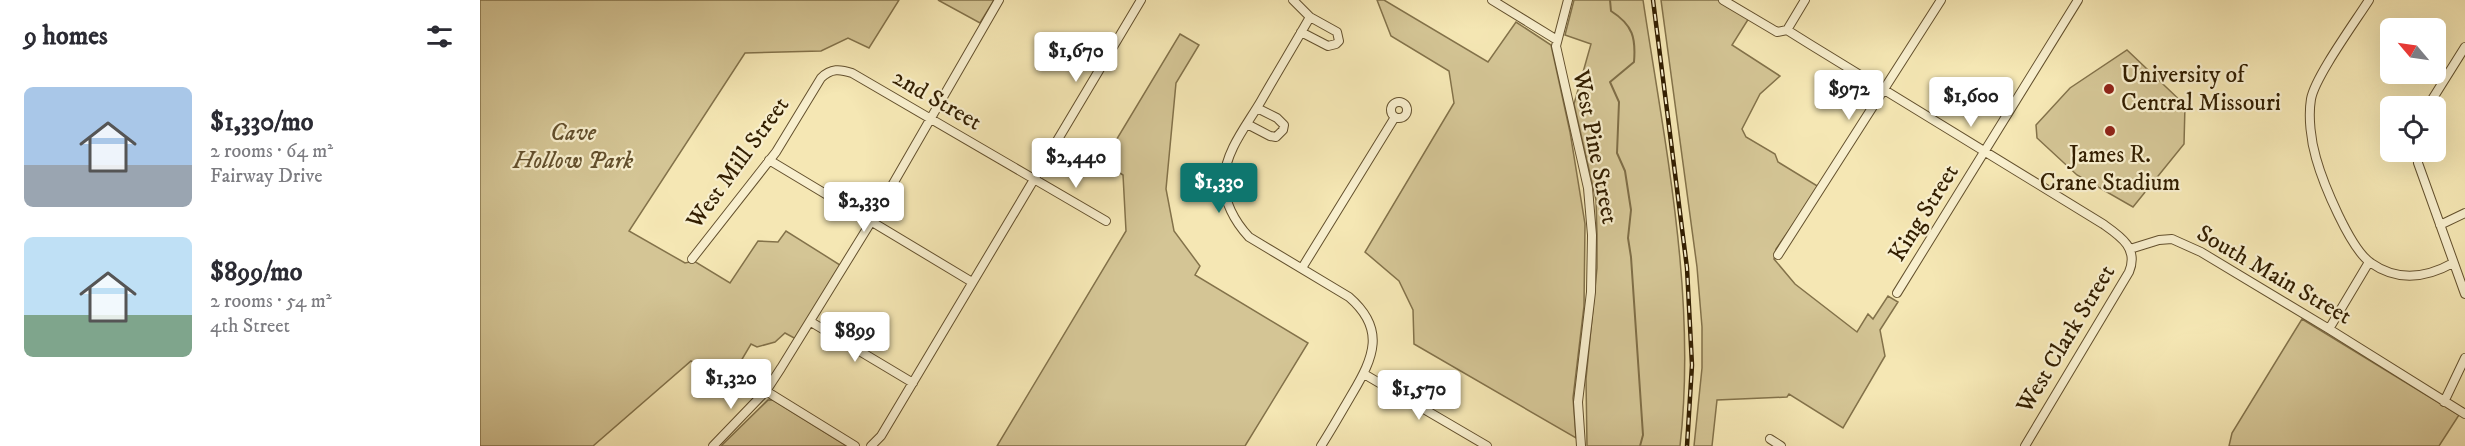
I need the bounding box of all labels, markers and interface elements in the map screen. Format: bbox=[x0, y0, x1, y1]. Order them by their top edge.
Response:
north arrow bbox=[2380, 18, 2446, 84]
map controls bbox=[2380, 18, 2446, 162]
text: 9 homes bbox=[24, 20, 108, 53]
icon: filters bbox=[423, 20, 456, 53]
pin: $1,670 bbox=[1027, 32, 1125, 83]
text: $1,670 bbox=[1048, 39, 1104, 64]
place label: University of Central Missouri bbox=[2121, 60, 2281, 118]
street label: 2nd Street bbox=[887, 62, 987, 138]
street label: West Pine Street bbox=[1565, 67, 1625, 227]
pin: $972 bbox=[1813, 70, 1885, 121]
text: $972 bbox=[1828, 77, 1870, 102]
pin: $1,600 bbox=[1922, 77, 2020, 128]
marker: University of Central Missouri bbox=[2102, 82, 2116, 96]
text: $1,600 bbox=[1943, 84, 1999, 109]
street label: West Mill Street bbox=[679, 91, 796, 236]
button: locate bbox=[2380, 96, 2446, 162]
text: $1,330/mo bbox=[210, 106, 313, 139]
icon: home bbox=[72, 111, 144, 183]
park label: Cave Hollow Park bbox=[512, 118, 633, 176]
marker: James R. Crane Stadium bbox=[2103, 124, 2117, 138]
pin: $2,440 bbox=[1027, 138, 1125, 189]
text: 2 rooms · 64 m² bbox=[210, 139, 333, 164]
place label: James R. Crane Stadium bbox=[2040, 140, 2180, 198]
text: $2,440 bbox=[1046, 145, 1106, 170]
street label: King Street bbox=[1882, 158, 1966, 267]
pin: $1,330 bbox=[1170, 163, 1268, 214]
text: Fairway Drive bbox=[210, 164, 322, 189]
text: $1,330 bbox=[1194, 170, 1244, 195]
pin: $2,330 bbox=[815, 182, 913, 233]
text: $2,330 bbox=[838, 189, 890, 214]
street label: South Main Street bbox=[2191, 218, 2357, 332]
text: $899/mo bbox=[210, 256, 302, 289]
street label: West Clark Street bbox=[2009, 259, 2122, 419]
icon: home bbox=[72, 261, 144, 333]
text: 2 rooms · 54 m² bbox=[210, 289, 332, 314]
pin: $899 bbox=[819, 312, 891, 363]
text: 4th Street bbox=[210, 314, 290, 339]
text: $899 bbox=[835, 319, 875, 344]
pin: $1,320 bbox=[682, 359, 780, 410]
text: $1,320 bbox=[705, 366, 757, 391]
pin: $1,570 bbox=[1370, 370, 1468, 421]
text: $1,570 bbox=[1392, 377, 1446, 402]

